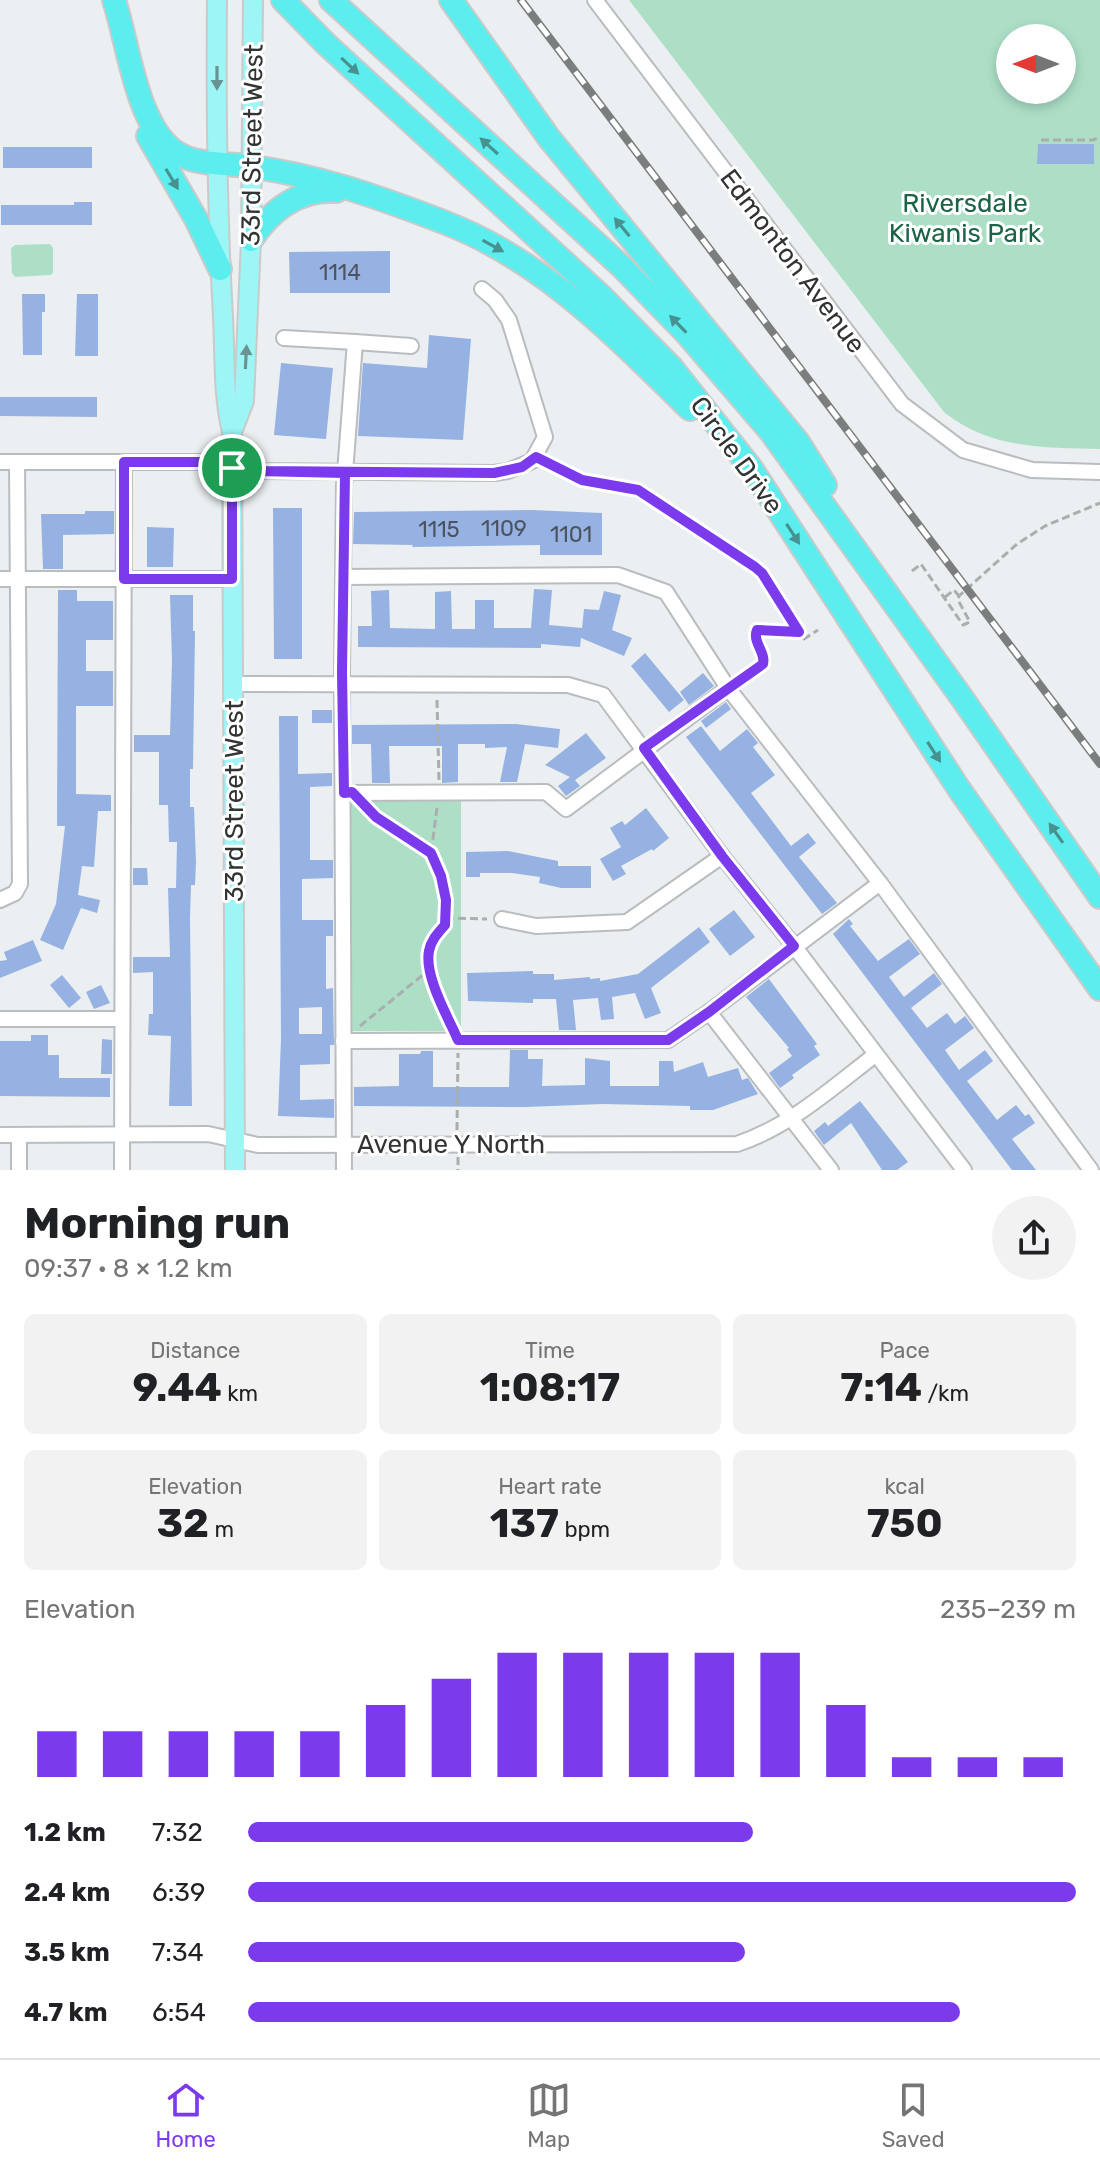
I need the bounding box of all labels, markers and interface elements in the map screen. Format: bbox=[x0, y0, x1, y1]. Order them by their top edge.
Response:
north arrow bbox=[996, 24, 1076, 104]
map controls bbox=[996, 24, 1076, 104]
street label: 33rd Street West bbox=[235, 44, 270, 246]
one-way arrow bbox=[340, 57, 360, 74]
one-way arrow bbox=[211, 66, 223, 91]
one-way arrow bbox=[479, 137, 498, 155]
street label: Edmonton Avenue bbox=[713, 163, 872, 359]
one-way arrow bbox=[165, 168, 179, 190]
park label: Riversdale Kiwanis Park bbox=[889, 188, 1042, 249]
one-way arrow bbox=[614, 217, 631, 237]
one-way arrow bbox=[482, 239, 504, 253]
house number: 1114 bbox=[319, 259, 361, 286]
one-way arrow bbox=[669, 315, 688, 334]
one-way arrow bbox=[240, 344, 253, 369]
street label: Circle Drive bbox=[684, 391, 790, 520]
pin bbox=[198, 434, 266, 502]
icon: arrive bbox=[210, 446, 254, 490]
house number: 1109 bbox=[481, 515, 527, 542]
house number: 1115 bbox=[418, 516, 460, 543]
house number: 1101 bbox=[550, 521, 592, 548]
one-way arrow bbox=[786, 523, 801, 544]
street label: 33rd Street West bbox=[219, 700, 250, 902]
one-way arrow bbox=[927, 741, 941, 763]
one-way arrow bbox=[1049, 822, 1064, 843]
street label: Avenue Y North bbox=[357, 1129, 545, 1160]
button: share bbox=[992, 1196, 1076, 1280]
text: Morning run bbox=[24, 1197, 290, 1249]
text: 09:37 · 8 × 1.2 km bbox=[24, 1253, 233, 1284]
text: Distance bbox=[150, 1337, 240, 1364]
text: Time bbox=[525, 1337, 575, 1364]
text: Pace bbox=[879, 1337, 930, 1364]
text: 9.44 bbox=[133, 1364, 222, 1411]
text: 1:08:17 bbox=[480, 1364, 620, 1411]
text: 7:14 bbox=[840, 1364, 922, 1411]
text: km bbox=[222, 1380, 258, 1407]
text: /km bbox=[922, 1380, 969, 1407]
text: Elevation bbox=[148, 1473, 242, 1500]
text: Heart rate bbox=[498, 1473, 602, 1500]
text: kcal bbox=[884, 1473, 925, 1500]
text: 32 bbox=[157, 1500, 209, 1547]
text: 137 bbox=[490, 1500, 559, 1547]
text: 750 bbox=[867, 1500, 943, 1547]
text: m bbox=[209, 1516, 234, 1543]
text: bpm bbox=[559, 1516, 610, 1543]
text: Elevation bbox=[24, 1594, 135, 1625]
text: 235–239 m bbox=[940, 1594, 1076, 1625]
text: 1.2 km bbox=[24, 1817, 106, 1848]
text: 7:32 bbox=[152, 1817, 203, 1848]
text: 2.4 km bbox=[24, 1877, 110, 1908]
text: 6:39 bbox=[152, 1877, 205, 1908]
text: 3.5 km bbox=[24, 1937, 110, 1968]
text: 7:34 bbox=[152, 1937, 204, 1968]
text: 4.7 km bbox=[24, 1997, 108, 2028]
text: 6:54 bbox=[152, 1997, 206, 2028]
tab: Home bbox=[155, 2078, 216, 2153]
tab: Map bbox=[527, 2078, 571, 2153]
tab: Saved bbox=[882, 2078, 944, 2153]

